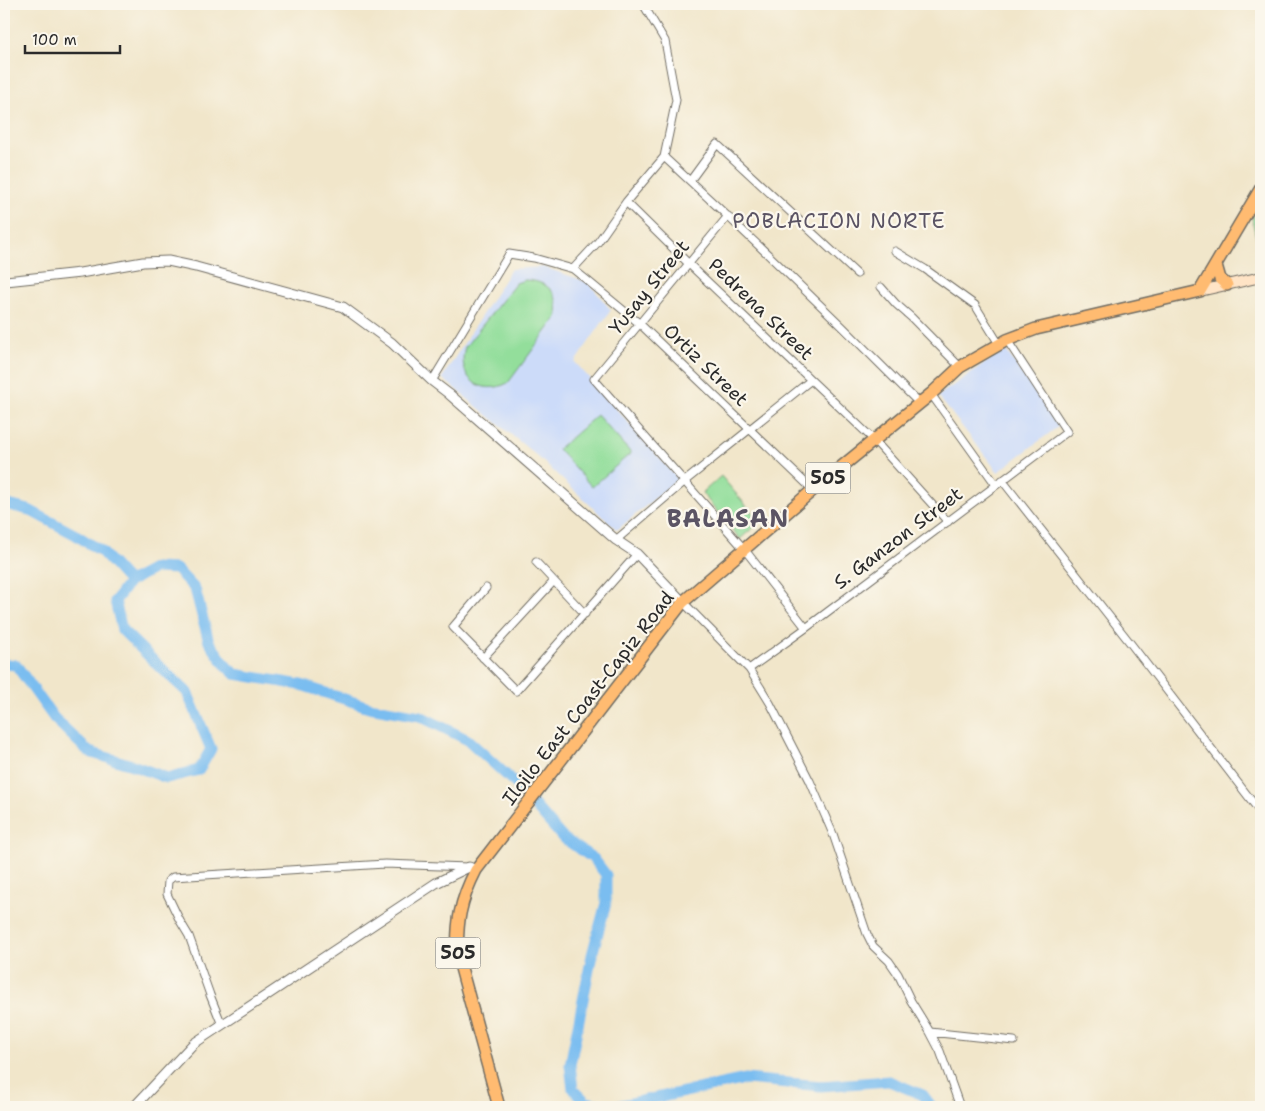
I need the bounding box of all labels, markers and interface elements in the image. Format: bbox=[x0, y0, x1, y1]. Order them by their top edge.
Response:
scale bar bbox=[25, 22, 120, 54]
text: 100 m bbox=[32, 30, 77, 50]
district label: POBLACION NORTE bbox=[732, 207, 946, 235]
street label: Yusay Street bbox=[603, 235, 695, 339]
street label: Pedrena Street bbox=[703, 252, 819, 366]
street label: Ortiz Street bbox=[658, 318, 754, 412]
road number: 505 bbox=[806, 462, 850, 493]
street label: S. Ganzon Street bbox=[828, 481, 968, 595]
district label: BALASAN bbox=[667, 503, 789, 535]
street label: Iloilo East Coast-Capiz Road bbox=[496, 586, 680, 810]
road number: 505 bbox=[436, 938, 480, 968]

